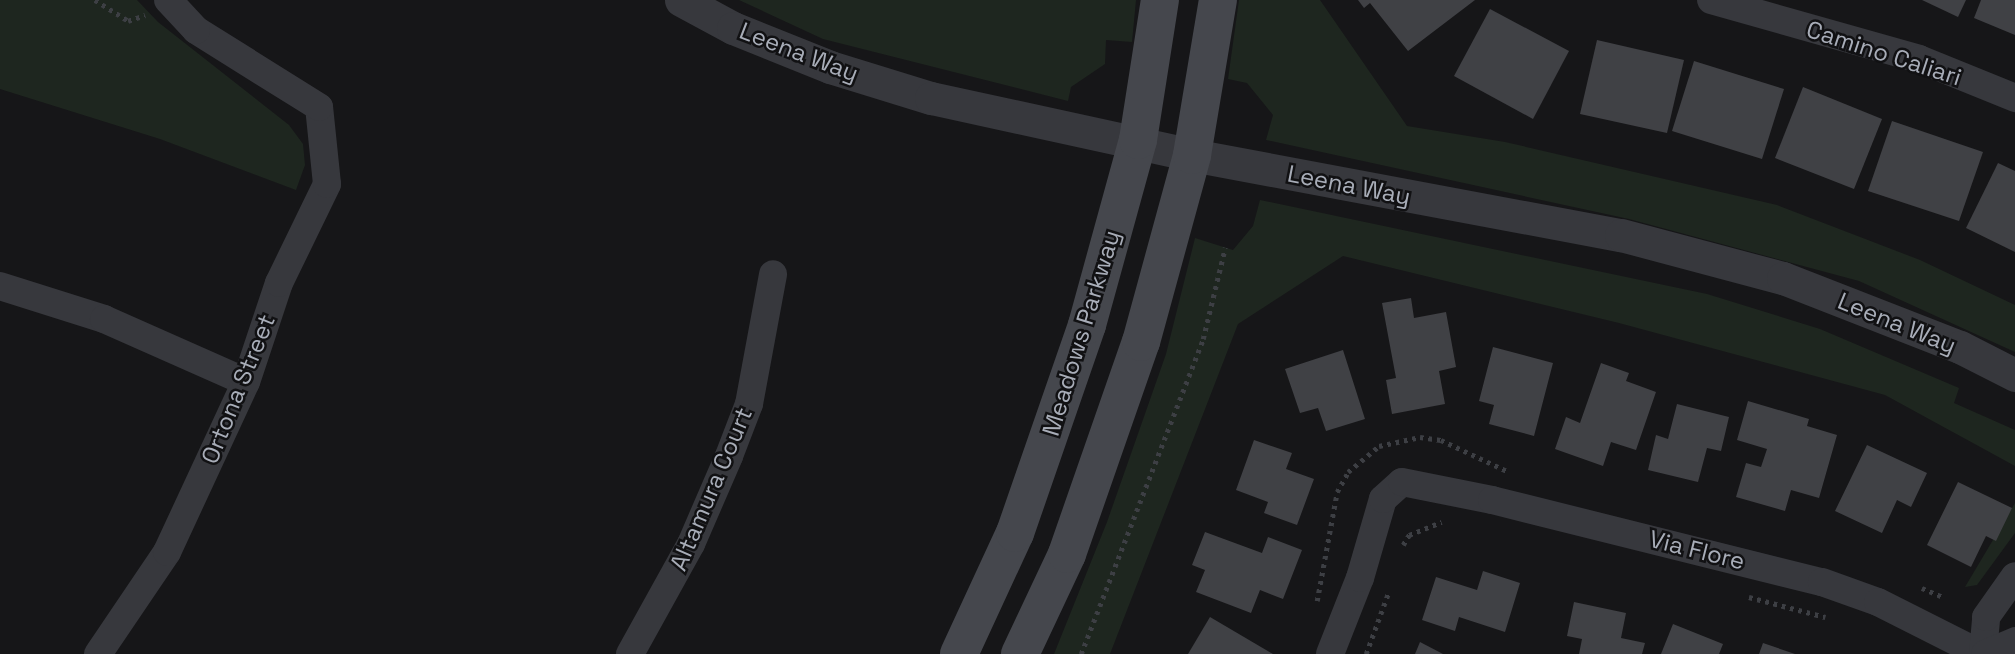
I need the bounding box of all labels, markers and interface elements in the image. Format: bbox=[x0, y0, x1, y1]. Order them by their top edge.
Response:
street label: Camino Caliari bbox=[1803, 14, 1965, 92]
street label: Leena Way bbox=[735, 16, 863, 88]
street label: Leena Way bbox=[1285, 159, 1413, 211]
street label: Meadows Parkway bbox=[1036, 227, 1126, 439]
street label: Leena Way bbox=[1834, 286, 1960, 360]
street label: Ortona Street bbox=[195, 310, 281, 468]
street label: Altamura Court bbox=[664, 403, 758, 575]
street label: Via Flore bbox=[1646, 524, 1748, 576]

